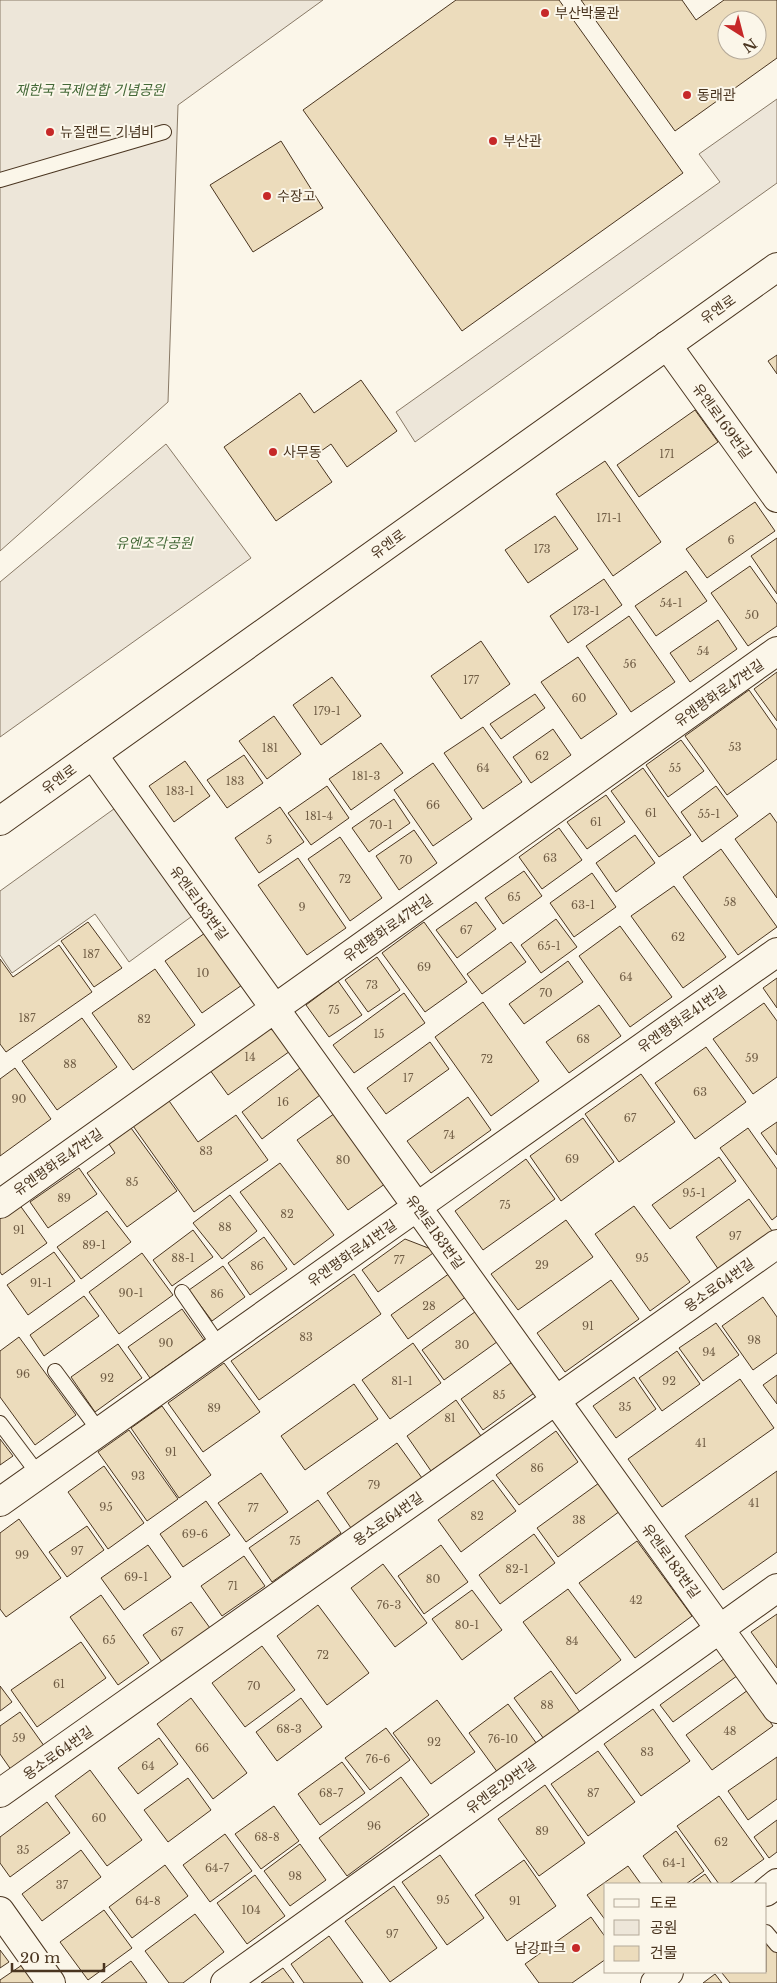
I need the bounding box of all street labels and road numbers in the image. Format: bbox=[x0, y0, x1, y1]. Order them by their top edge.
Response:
street label: 유엔로 bbox=[697, 290, 739, 327]
street label: 유엔로169번길 bbox=[689, 380, 755, 462]
street label: 유엔로 bbox=[367, 525, 409, 563]
street label: 유엔평화로47번길 bbox=[671, 655, 767, 731]
street label: 유엔로 bbox=[38, 760, 80, 798]
street label: 유엔로183번길 bbox=[166, 862, 232, 944]
street label: 유엔평화로47번길 bbox=[340, 890, 436, 966]
street label: 유엔평화로41번길 bbox=[634, 982, 730, 1056]
street label: 유엔평화로47번길 bbox=[10, 1124, 106, 1200]
street label: 유엔로183번길 bbox=[402, 1191, 468, 1273]
street label: 유엔평화로41번길 bbox=[304, 1216, 400, 1290]
street label: 용소로64번길 bbox=[680, 1254, 758, 1316]
street label: 용소로64번길 bbox=[349, 1488, 427, 1550]
street label: 유엔로183번길 bbox=[638, 1520, 704, 1602]
street label: 용소로64번길 bbox=[19, 1722, 97, 1784]
street label: 유엔로29번길 bbox=[463, 1755, 539, 1817]

